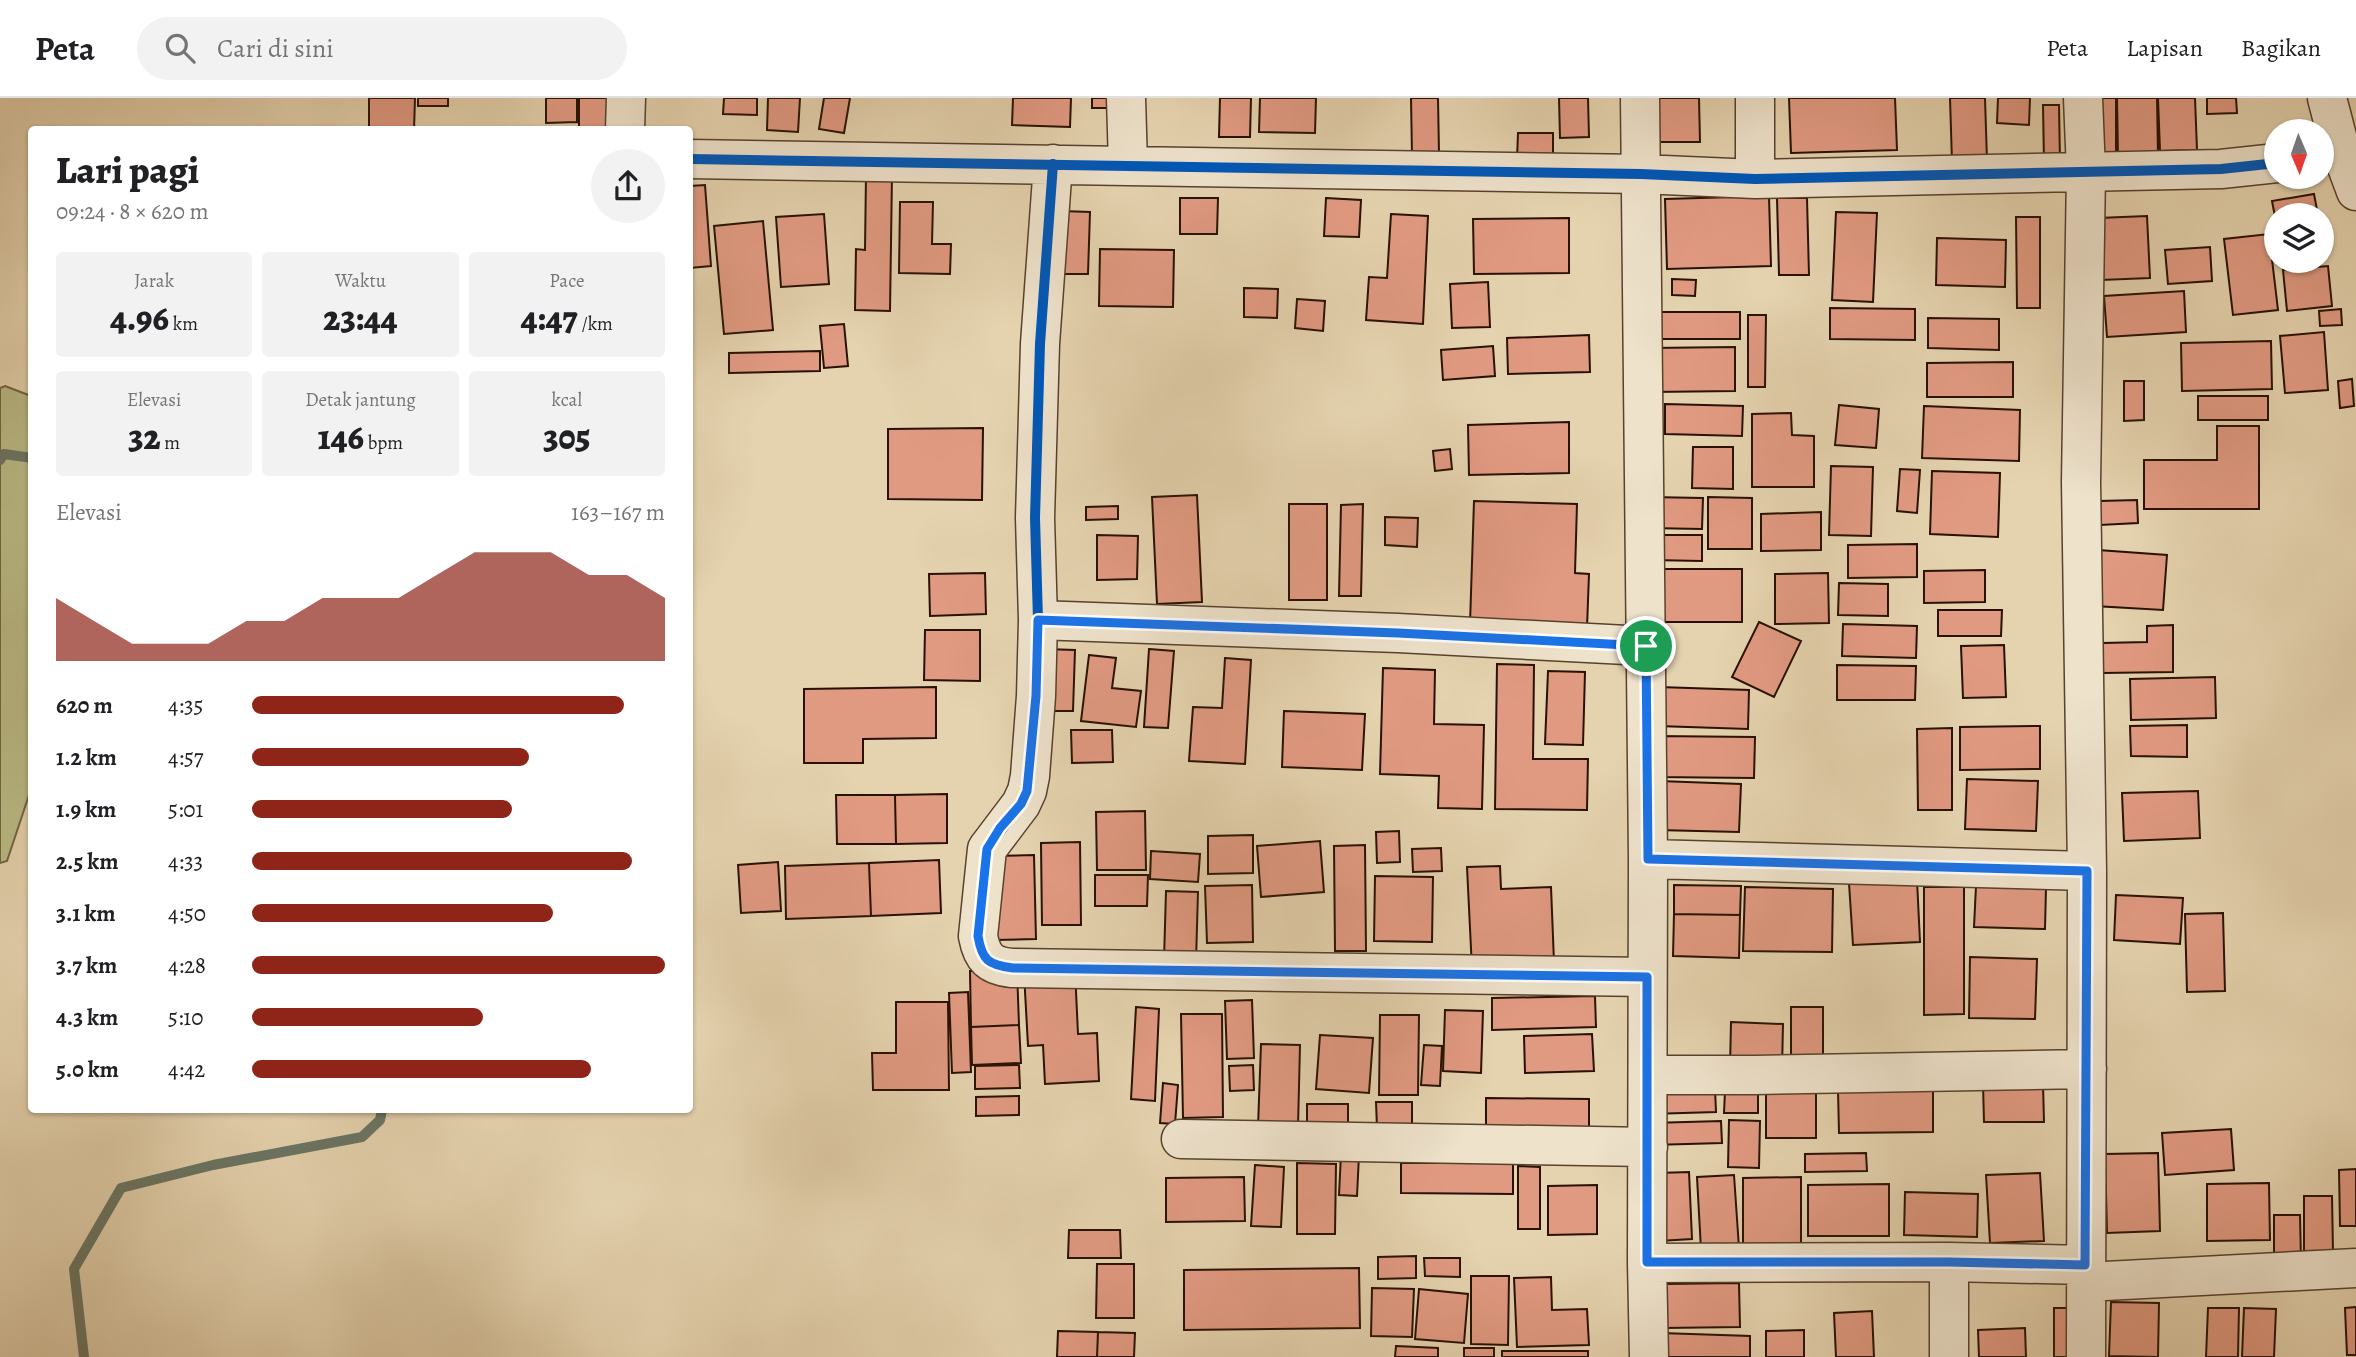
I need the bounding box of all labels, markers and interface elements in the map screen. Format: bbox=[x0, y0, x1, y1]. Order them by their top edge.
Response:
search box bbox=[137, 17, 627, 80]
text: Peta bbox=[35, 26, 95, 71]
icon: search bbox=[161, 29, 199, 67]
text: Cari di sini bbox=[217, 31, 334, 66]
text: Peta bbox=[2046, 32, 2088, 64]
text: Lapisan bbox=[2126, 32, 2203, 64]
text: Bagikan bbox=[2241, 32, 2321, 64]
north arrow bbox=[2264, 119, 2334, 189]
map controls bbox=[2264, 119, 2334, 273]
text: Lari pagi bbox=[56, 144, 199, 196]
button: share bbox=[591, 149, 665, 223]
text: 09:24 · 8 × 620 m bbox=[56, 196, 209, 227]
button: layers bbox=[2264, 203, 2334, 273]
text: Jarak bbox=[134, 268, 174, 294]
text: Waktu bbox=[335, 268, 386, 294]
text: Pace bbox=[549, 268, 584, 294]
text: 4.96 bbox=[110, 294, 169, 342]
text: 23:44 bbox=[323, 294, 398, 342]
text: 4:47 bbox=[521, 294, 578, 342]
text: km bbox=[169, 311, 198, 337]
text: /km bbox=[578, 311, 613, 337]
text: Elevasi bbox=[127, 387, 181, 413]
text: Detak jantung bbox=[305, 387, 416, 413]
text: kcal bbox=[552, 387, 582, 413]
text: 32 bbox=[128, 413, 161, 461]
text: 146 bbox=[318, 413, 364, 461]
text: 305 bbox=[543, 413, 590, 461]
text: m bbox=[161, 430, 180, 456]
text: bpm bbox=[364, 430, 403, 456]
text: Elevasi bbox=[56, 497, 122, 528]
text: 163–167 m bbox=[571, 497, 665, 528]
pin bbox=[1616, 616, 1676, 676]
icon: arrive bbox=[1627, 627, 1665, 665]
text: 620 m bbox=[56, 690, 113, 721]
text: 4:35 bbox=[168, 690, 203, 721]
text: 1.2 km bbox=[56, 742, 117, 773]
text: 4:57 bbox=[168, 742, 203, 773]
text: 1.9 km bbox=[56, 794, 116, 825]
text: 5:01 bbox=[168, 794, 204, 825]
text: 2.5 km bbox=[56, 846, 118, 877]
text: 4:33 bbox=[168, 846, 203, 877]
text: 3.1 km bbox=[56, 898, 116, 929]
text: 4:50 bbox=[168, 898, 206, 929]
text: 3.7 km bbox=[56, 950, 117, 981]
text: 4:28 bbox=[168, 950, 206, 981]
text: 4.3 km bbox=[56, 1002, 118, 1033]
text: 5:10 bbox=[168, 1002, 204, 1033]
text: 5.0 km bbox=[56, 1054, 119, 1085]
text: 4:42 bbox=[168, 1054, 205, 1085]

